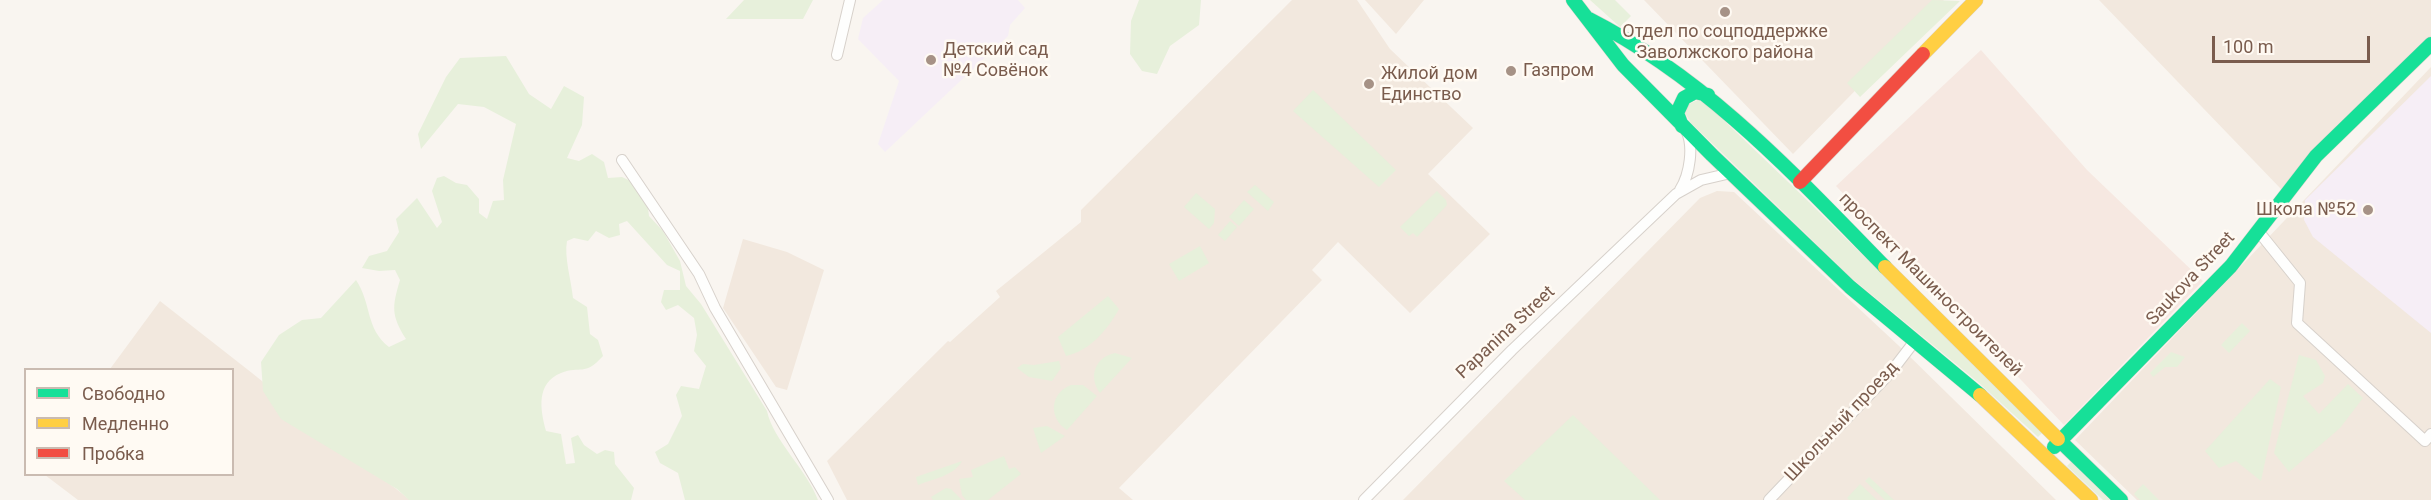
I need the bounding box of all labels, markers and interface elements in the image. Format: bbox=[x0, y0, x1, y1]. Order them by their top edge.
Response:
marker: Отдел по соцподдержке Заволжского района bbox=[1718, 5, 1732, 19]
place label: Отдел по соцподдержке Заволжского района bbox=[1622, 21, 1828, 63]
scale bar bbox=[2215, 24, 2372, 62]
text: 100 m bbox=[2223, 36, 2274, 57]
place label: Детский сад №4 Совёнок bbox=[943, 39, 1048, 82]
marker: Детский сад №4 Совёнок bbox=[924, 53, 938, 67]
place label: Газпром bbox=[1523, 60, 1594, 82]
place label: Жилой дом Единство bbox=[1381, 63, 1478, 106]
marker: Газпром bbox=[1504, 64, 1518, 78]
marker: Жилой дом Единство bbox=[1362, 77, 1376, 91]
street label: проспект Машиностроителей bbox=[1834, 189, 2026, 381]
place label: Школа №52 bbox=[2256, 199, 2356, 221]
marker: Школа №52 bbox=[2361, 203, 2375, 217]
street label: Saukova Street bbox=[2142, 228, 2240, 330]
street label: Papanina Street bbox=[1452, 282, 1560, 384]
street label: Школьный проезд bbox=[1781, 357, 1903, 487]
legend bbox=[24, 368, 234, 476]
text: Свободно bbox=[82, 383, 165, 404]
text: Медленно bbox=[82, 413, 169, 434]
text: Пробка bbox=[82, 443, 145, 464]

